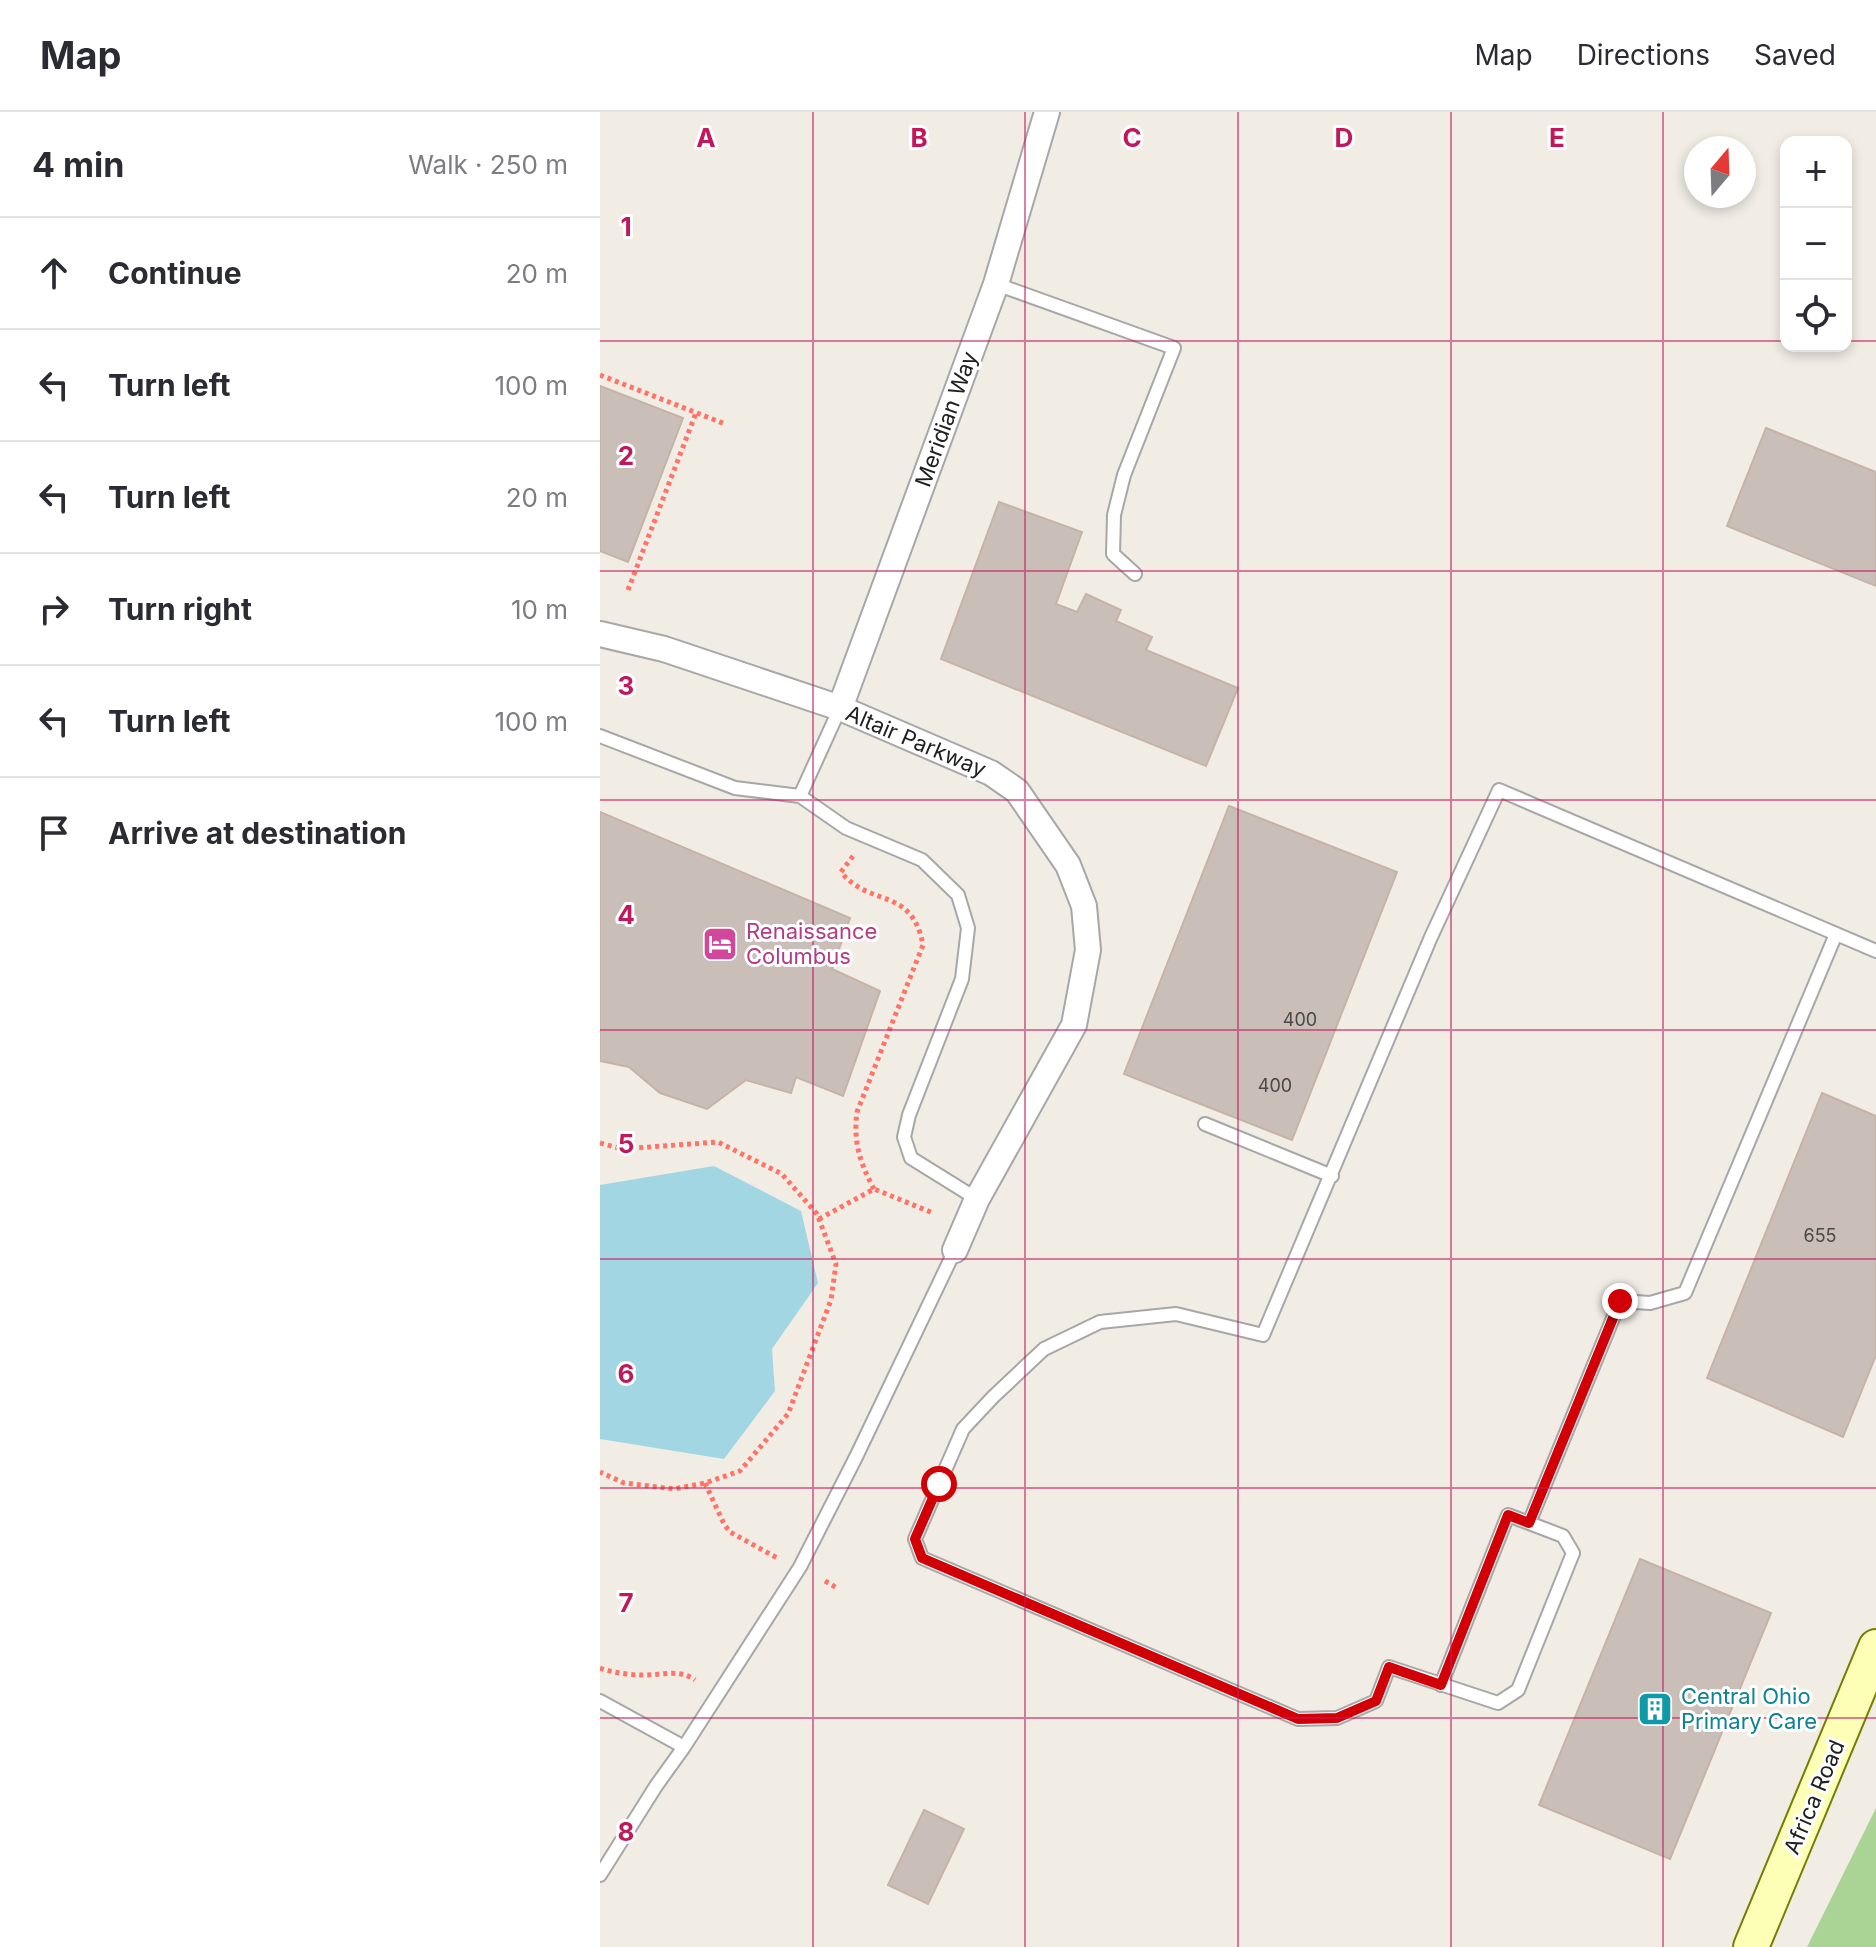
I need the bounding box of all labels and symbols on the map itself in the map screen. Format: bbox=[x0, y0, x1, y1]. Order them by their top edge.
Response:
text: A bbox=[696, 122, 716, 153]
text: B bbox=[910, 122, 928, 153]
text: C bbox=[1122, 122, 1142, 153]
text: D bbox=[1335, 122, 1353, 153]
text: E bbox=[1549, 122, 1565, 153]
north arrow bbox=[1684, 136, 1756, 208]
text: 1 bbox=[620, 211, 632, 242]
street label: Meridian Way bbox=[910, 348, 982, 490]
text: 2 bbox=[618, 440, 634, 471]
text: 3 bbox=[618, 670, 634, 701]
street label: Altair Parkway bbox=[842, 700, 990, 782]
text: 4 bbox=[617, 899, 635, 930]
place label: Renaissance Columbus bbox=[746, 918, 877, 969]
hotel icon: Renaissance Columbus bbox=[701, 925, 739, 963]
house number: 400 bbox=[1283, 1009, 1317, 1030]
house number: 400 bbox=[1258, 1075, 1292, 1096]
text: 5 bbox=[618, 1128, 634, 1159]
house number: 655 bbox=[1803, 1225, 1837, 1246]
route end bbox=[1602, 1283, 1638, 1319]
text: 6 bbox=[618, 1358, 634, 1389]
route start bbox=[921, 1466, 957, 1502]
text: 7 bbox=[618, 1587, 634, 1618]
place label: Central Ohio Primary Care bbox=[1681, 1683, 1817, 1734]
building icon: Central Ohio Primary Care bbox=[1636, 1690, 1674, 1728]
street label: Africa Road bbox=[1778, 1736, 1850, 1858]
text: 8 bbox=[618, 1816, 634, 1847]

